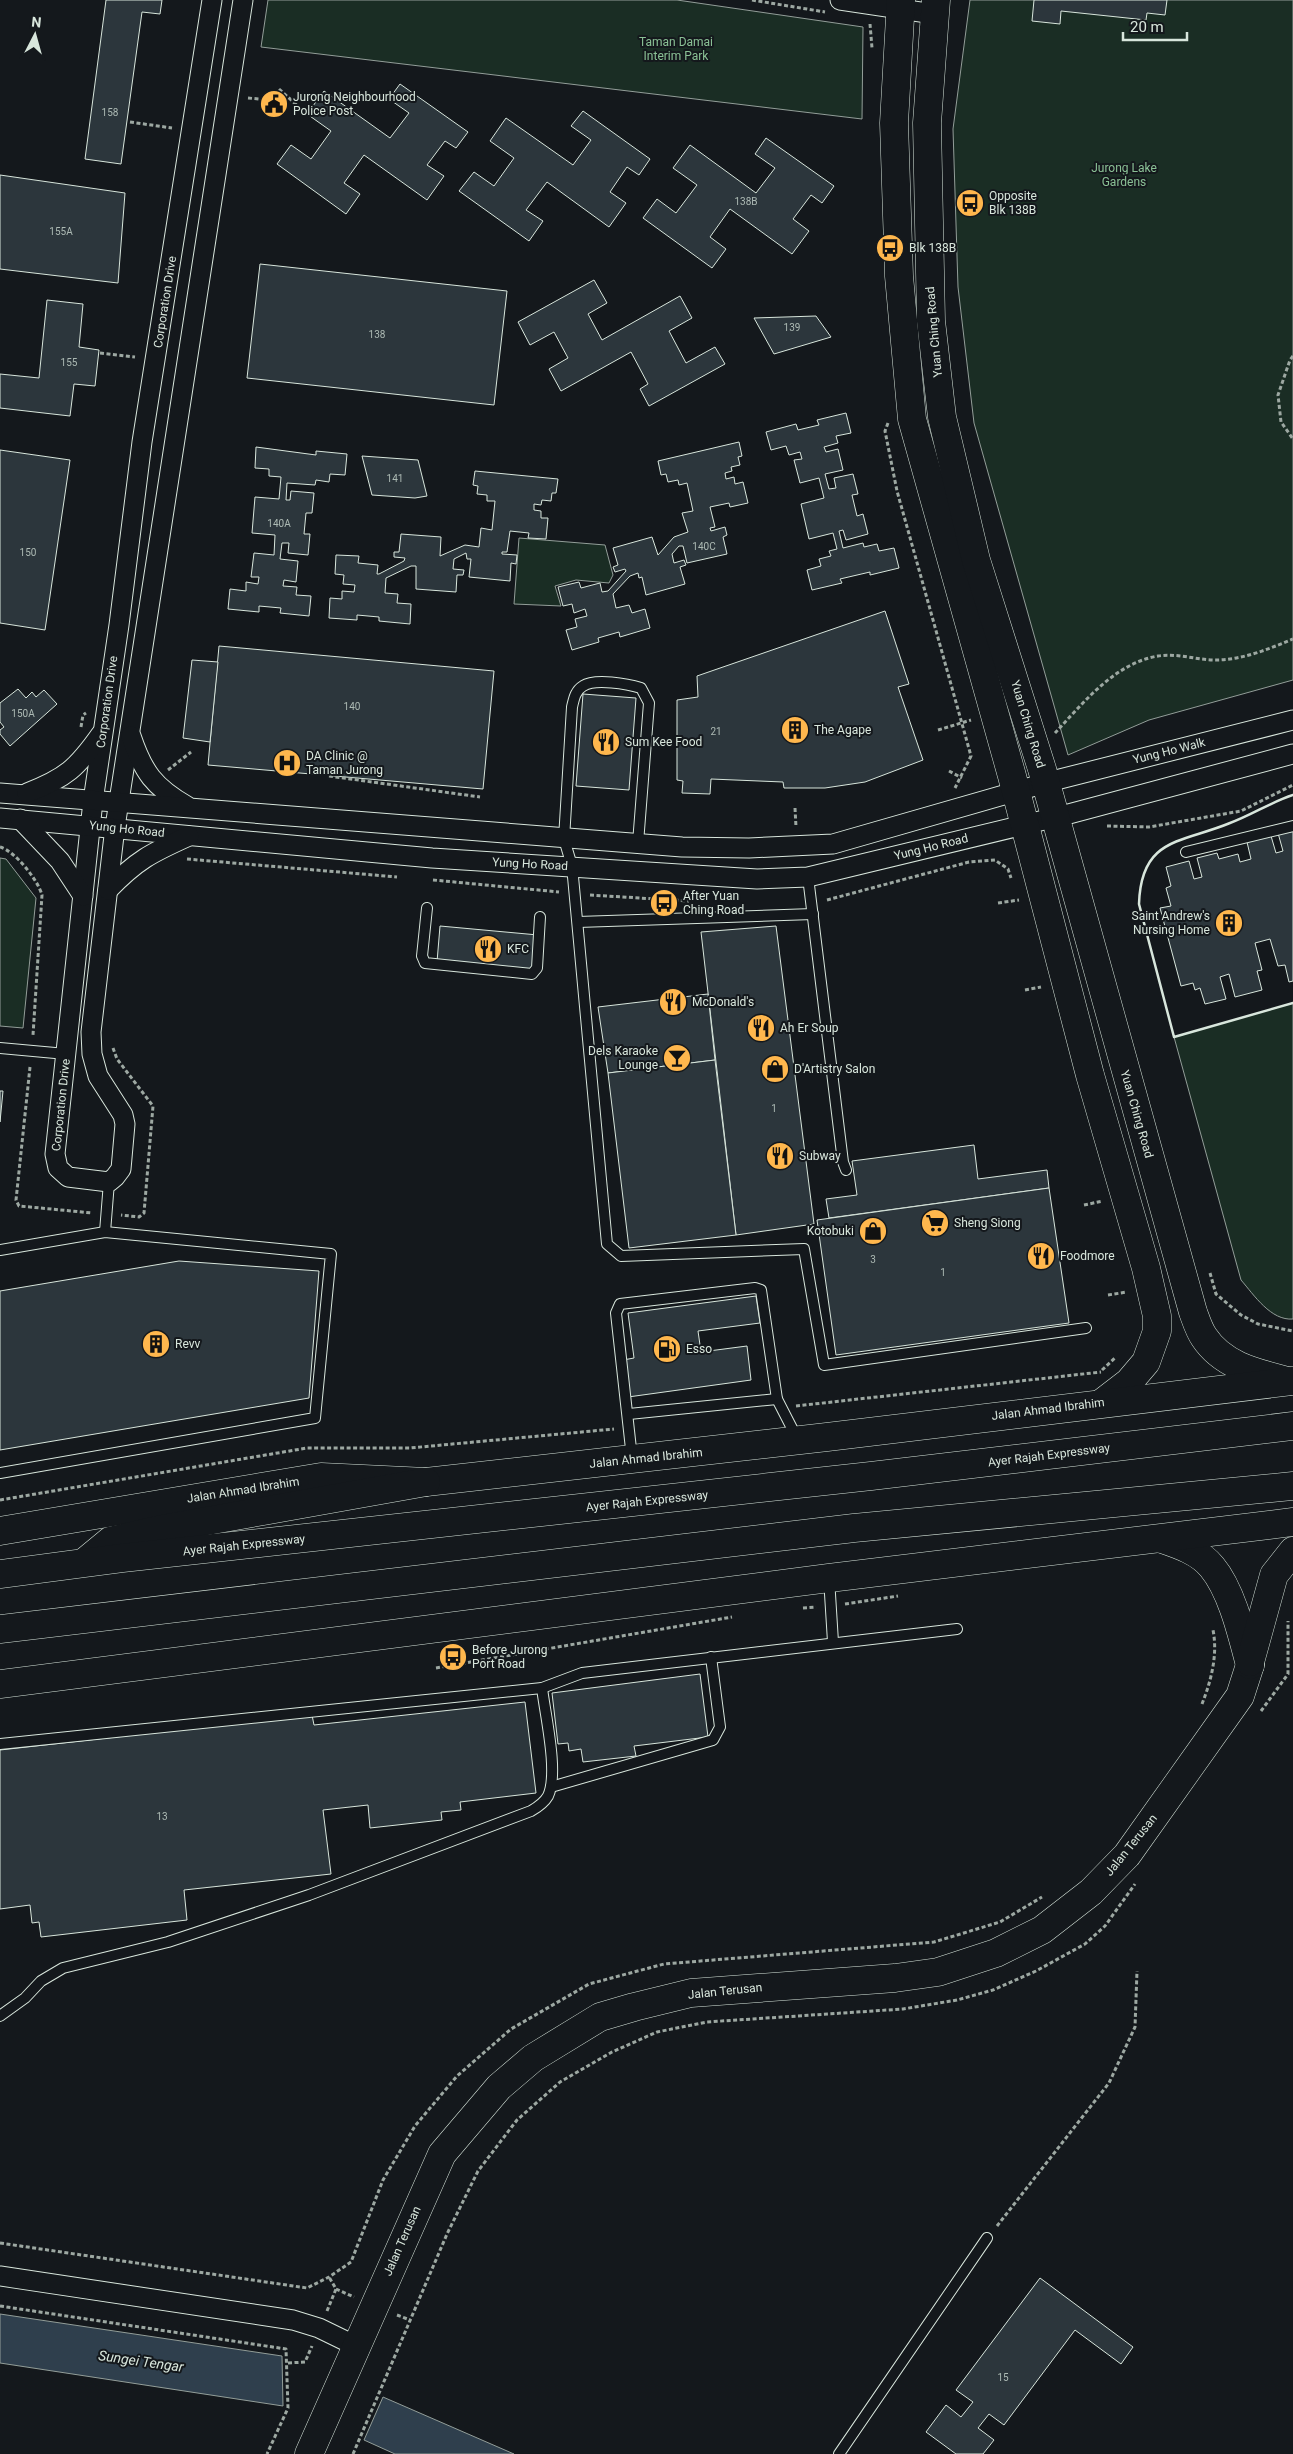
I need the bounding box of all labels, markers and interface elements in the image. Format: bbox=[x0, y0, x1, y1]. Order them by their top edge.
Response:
north arrow bbox=[10, 10, 60, 60]
scale bar bbox=[1123, 10, 1187, 42]
text: N bbox=[31, 14, 42, 31]
text: 20 m bbox=[1130, 18, 1164, 36]
park label: Taman Damai Interim Park bbox=[639, 35, 713, 63]
public building icon: Jurong Neighbourhood Police Post bbox=[259, 89, 289, 119]
place label: Jurong Neighbourhood Police Post bbox=[293, 90, 416, 118]
house number: 158 bbox=[102, 107, 119, 118]
park label: Jurong Lake Gardens bbox=[1091, 161, 1157, 189]
bus stop icon: Opposite Blk 138B bbox=[955, 188, 985, 218]
place label: Opposite Blk 138B bbox=[989, 189, 1037, 217]
house number: 138B bbox=[734, 196, 758, 207]
house number: 155A bbox=[49, 226, 73, 237]
bus stop icon: Blk 138B bbox=[875, 233, 905, 263]
place label: Blk 138B bbox=[909, 241, 956, 255]
street label: Corporation Drive bbox=[151, 255, 179, 349]
street label: Yuan Ching Road bbox=[923, 286, 945, 378]
house number: 139 bbox=[784, 322, 800, 333]
house number: 138 bbox=[369, 329, 386, 340]
house number: 155 bbox=[61, 357, 78, 368]
house number: 141 bbox=[387, 473, 403, 484]
house number: 140A bbox=[267, 518, 291, 529]
house number: 140C bbox=[692, 541, 716, 552]
house number: 150 bbox=[20, 547, 37, 558]
street label: Corporation Drive bbox=[94, 655, 120, 749]
street label: Yuan Ching Road bbox=[1008, 678, 1048, 770]
house number: 140 bbox=[344, 701, 361, 712]
house number: 150A bbox=[11, 708, 35, 719]
building icon: The Agape bbox=[780, 715, 810, 745]
place label: The Agape bbox=[814, 723, 871, 737]
house number: 21 bbox=[710, 726, 722, 737]
restaurant icon: Sum Kee Food bbox=[591, 727, 621, 757]
place label: Sum Kee Food bbox=[625, 735, 702, 749]
street label: Yung Ho Walk bbox=[1131, 735, 1208, 767]
hospital icon: DA Clinic @ Taman Jurong bbox=[272, 748, 302, 778]
place label: DA Clinic @ Taman Jurong bbox=[306, 749, 383, 777]
street label: Yung Ho Road bbox=[89, 818, 165, 840]
street label: Yung Ho Road bbox=[893, 831, 969, 863]
street label: Yung Ho Road bbox=[492, 855, 568, 873]
bus stop icon: After Yuan Ching Road bbox=[649, 888, 679, 918]
place label: After Yuan Ching Road bbox=[683, 889, 744, 917]
building icon: Saint Andrew's Nursing Home bbox=[1214, 908, 1244, 938]
place label: Saint Andrew's Nursing Home bbox=[1132, 909, 1210, 937]
restaurant icon: KFC bbox=[473, 934, 503, 964]
place label: KFC bbox=[507, 942, 529, 956]
restaurant icon: McDonald's bbox=[658, 987, 688, 1017]
place label: McDonald's bbox=[692, 995, 754, 1009]
restaurant icon: Ah Er Soup bbox=[746, 1013, 776, 1043]
place label: Ah Er Soup bbox=[780, 1021, 839, 1035]
bar icon: Dels Karaoke Lounge bbox=[662, 1043, 692, 1073]
place label: Dels Karaoke Lounge bbox=[588, 1044, 658, 1072]
shop icon: D'Artistry Salon bbox=[760, 1054, 790, 1084]
street label: Corporation Drive bbox=[49, 1058, 73, 1152]
place label: D'Artistry Salon bbox=[794, 1062, 875, 1076]
street label: Yuan Ching Road bbox=[1118, 1068, 1156, 1160]
house number: 1 bbox=[771, 1103, 777, 1114]
restaurant icon: Subway bbox=[765, 1141, 795, 1171]
place label: Subway bbox=[799, 1149, 841, 1163]
supermarket icon: Sheng Siong bbox=[920, 1208, 950, 1238]
shop icon: Kotobuki bbox=[858, 1216, 888, 1246]
place label: Sheng Siong bbox=[954, 1216, 1021, 1230]
place label: Kotobuki bbox=[807, 1224, 854, 1238]
restaurant icon: Foodmore bbox=[1026, 1241, 1056, 1271]
place label: Foodmore bbox=[1060, 1249, 1115, 1263]
house number: 3 bbox=[870, 1254, 876, 1265]
house number: 1 bbox=[940, 1267, 946, 1278]
building icon: Revv bbox=[141, 1329, 171, 1359]
fuel station icon: Esso bbox=[652, 1334, 682, 1364]
place label: Revv bbox=[175, 1337, 200, 1351]
place label: Esso bbox=[686, 1342, 712, 1356]
street label: Jalan Ahmad Ibrahim bbox=[991, 1395, 1105, 1423]
street label: Ayer Rajah Expressway bbox=[987, 1441, 1111, 1469]
street label: Jalan Ahmad Ibrahim bbox=[589, 1445, 703, 1471]
street label: Jalan Ahmad Ibrahim bbox=[186, 1474, 300, 1506]
street label: Ayer Rajah Expressway bbox=[585, 1488, 709, 1514]
street label: Ayer Rajah Expressway bbox=[182, 1532, 306, 1558]
bus stop icon: Before Jurong Port Road bbox=[438, 1642, 468, 1672]
place label: Before Jurong Port Road bbox=[472, 1643, 548, 1671]
house number: 13 bbox=[156, 1811, 168, 1822]
street label: Jalan Terusan bbox=[1102, 1811, 1160, 1879]
street label: Jalan Terusan bbox=[687, 1980, 763, 2002]
street label: Jalan Terusan bbox=[380, 2204, 424, 2278]
water label: Sungei Tengar bbox=[97, 2347, 185, 2375]
house number: 15 bbox=[997, 2372, 1009, 2383]

